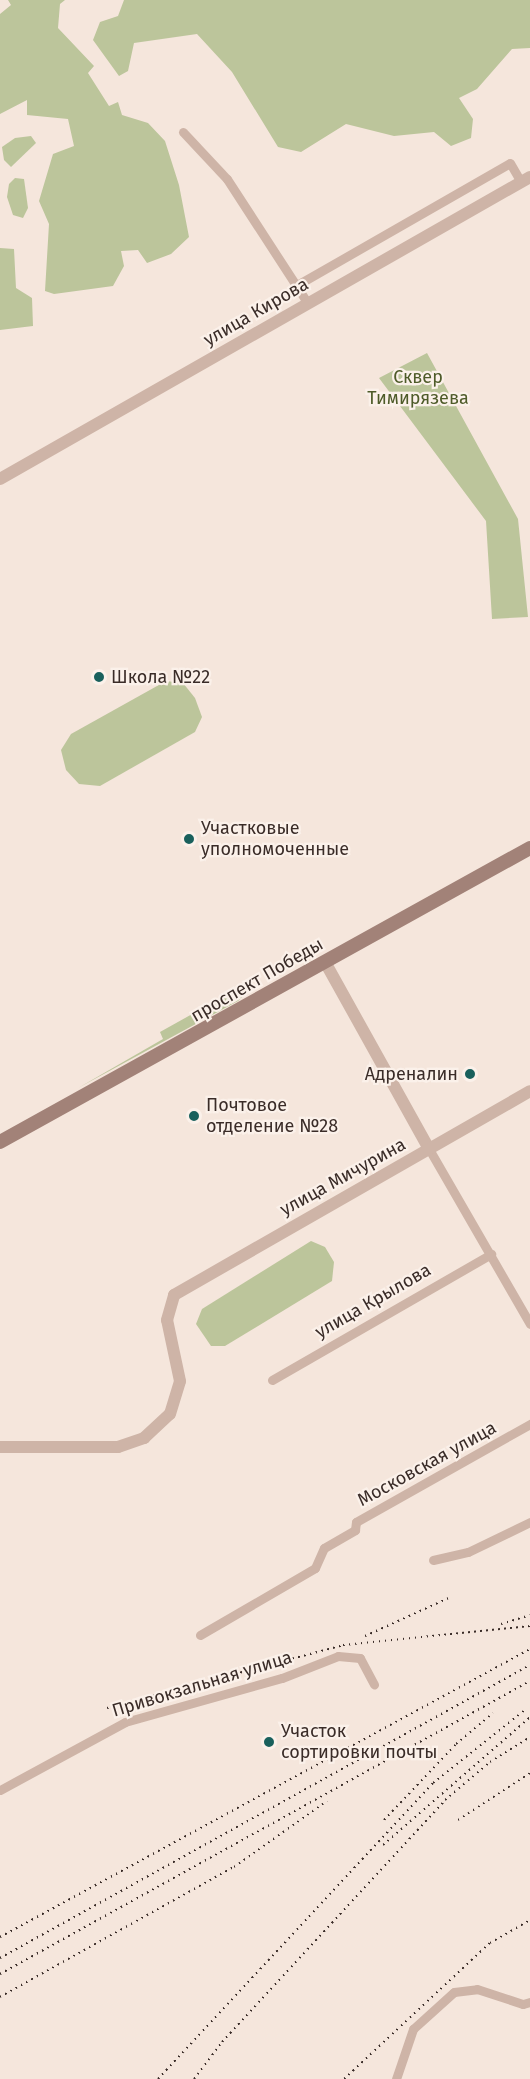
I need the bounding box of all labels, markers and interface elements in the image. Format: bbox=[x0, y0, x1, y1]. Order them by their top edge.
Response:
street label: улица Кирова bbox=[200, 273, 312, 351]
park label: Сквер Тимирязева bbox=[367, 367, 469, 410]
place label: Школа №22 bbox=[111, 666, 210, 688]
marker: Школа №22 bbox=[92, 670, 106, 684]
place label: Участковые уполномоченные bbox=[201, 818, 349, 860]
marker: Участковые уполномоченные bbox=[182, 832, 196, 846]
street label: проспект Победы bbox=[187, 933, 327, 1027]
place label: Адреналин bbox=[365, 1063, 458, 1085]
marker: Адреналин bbox=[463, 1067, 477, 1081]
place label: Почтовое отделение №28 bbox=[206, 1095, 338, 1138]
marker: Почтовое отделение №28 bbox=[187, 1109, 201, 1123]
street label: улица Мичурина bbox=[276, 1134, 410, 1220]
street label: улица Крылова bbox=[311, 1259, 435, 1343]
street label: Московская улица bbox=[354, 1417, 500, 1511]
street label: Привокзальная улица bbox=[109, 1646, 295, 1722]
place label: Участок сортировки почты bbox=[281, 1721, 438, 1764]
marker: Участок сортировки почты bbox=[262, 1735, 276, 1749]

